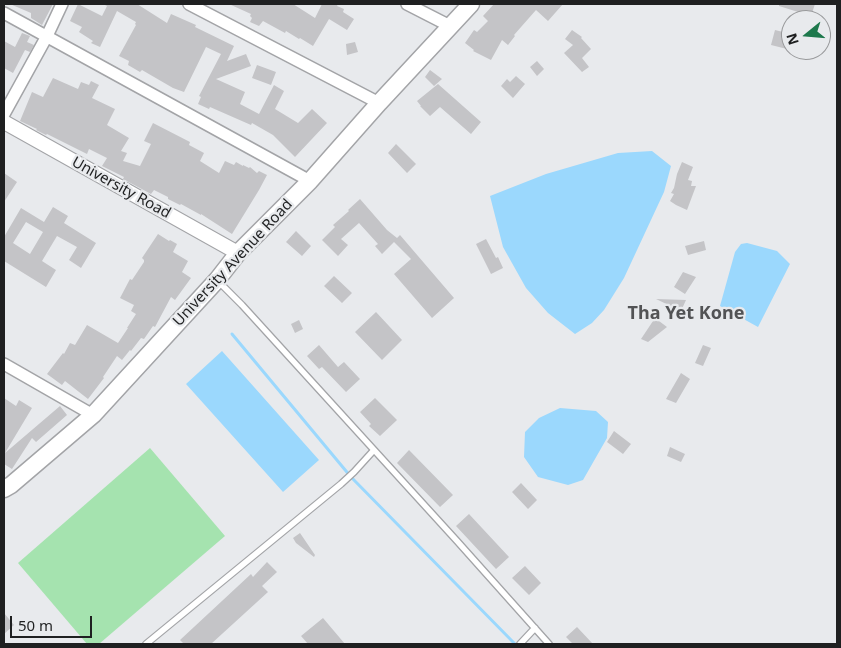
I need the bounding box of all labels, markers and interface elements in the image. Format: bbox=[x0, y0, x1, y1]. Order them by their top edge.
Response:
north arrow bbox=[781, 10, 831, 60]
text: N bbox=[781, 31, 803, 47]
street label: University Road bbox=[68, 153, 174, 223]
street label: University Avenue Road bbox=[169, 196, 297, 330]
district label: Tha Yet Kone bbox=[628, 303, 744, 325]
scale bar bbox=[12, 606, 95, 638]
text: 50 m bbox=[18, 615, 53, 635]

